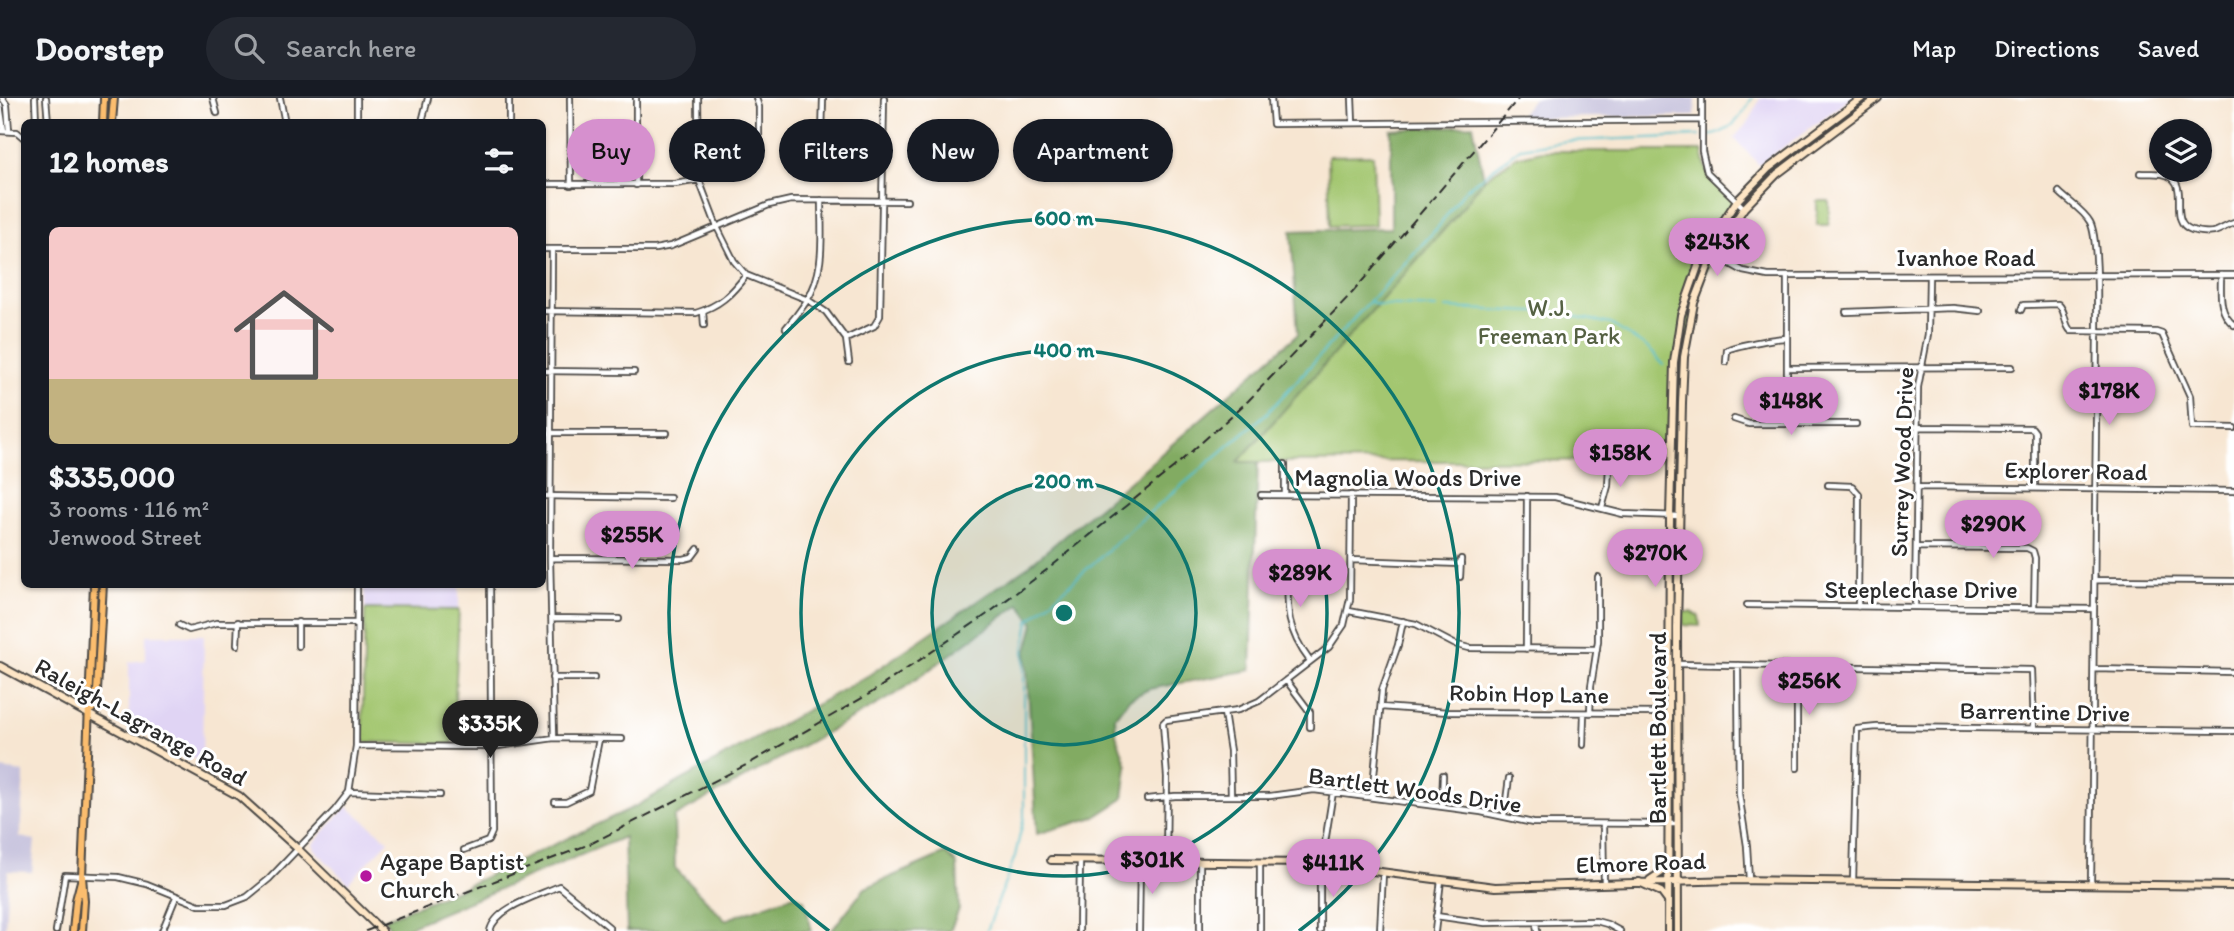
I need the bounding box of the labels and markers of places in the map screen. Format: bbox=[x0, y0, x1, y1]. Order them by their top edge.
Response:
pin: $243K bbox=[1668, 218, 1766, 278]
pin: $178K bbox=[2060, 368, 2158, 427]
pin: $148K bbox=[1742, 378, 1840, 437]
pin: $158K bbox=[1571, 430, 1669, 489]
pin: $290K bbox=[1944, 500, 2042, 560]
pin: $255K bbox=[583, 512, 681, 571]
pin: $270K bbox=[1606, 530, 1704, 589]
pin: $289K bbox=[1251, 550, 1349, 609]
centre of rings bbox=[1052, 601, 1076, 625]
pin: $256K bbox=[1760, 658, 1858, 717]
pin: $335K bbox=[441, 700, 539, 760]
pin: $301K bbox=[1103, 836, 1201, 896]
pin: $411K bbox=[1284, 840, 1382, 899]
place label: Agape Baptist Church bbox=[380, 847, 524, 904]
marker: Agape Baptist Church bbox=[358, 868, 374, 884]

